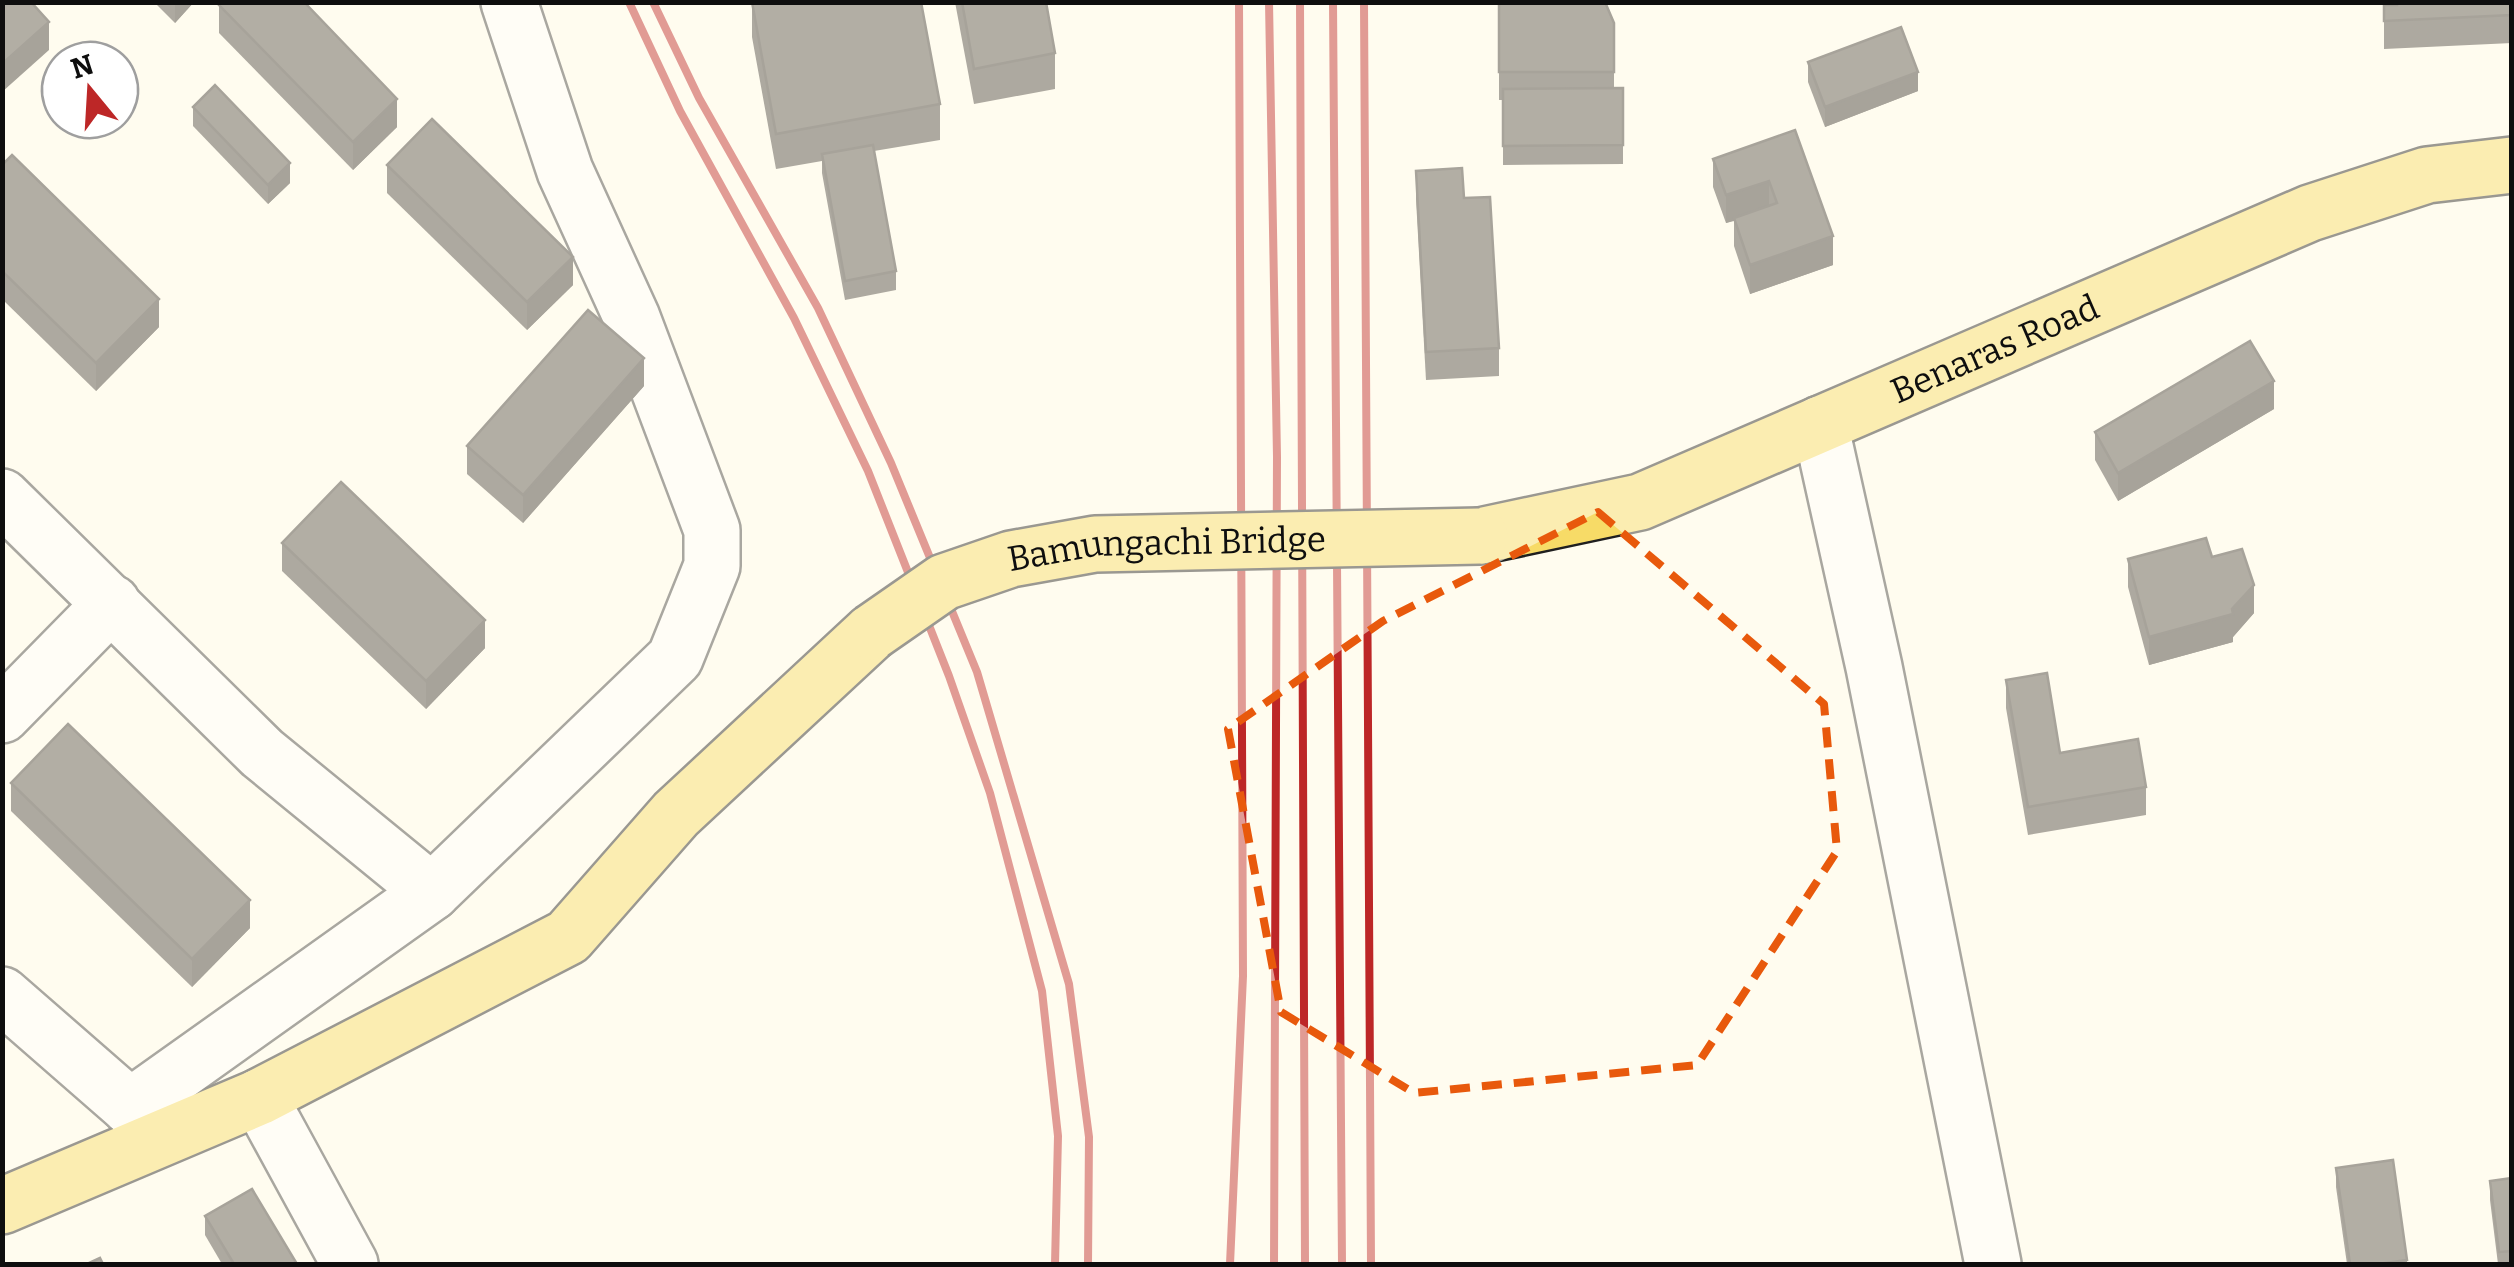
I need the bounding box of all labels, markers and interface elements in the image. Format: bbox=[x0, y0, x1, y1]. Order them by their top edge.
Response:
north arrow bbox=[40, 40, 140, 140]
text: N bbox=[67, 48, 98, 86]
street label: Benaras Road bbox=[1884, 286, 2105, 412]
street label: Bamungachi Bridge bbox=[1004, 518, 1326, 580]

